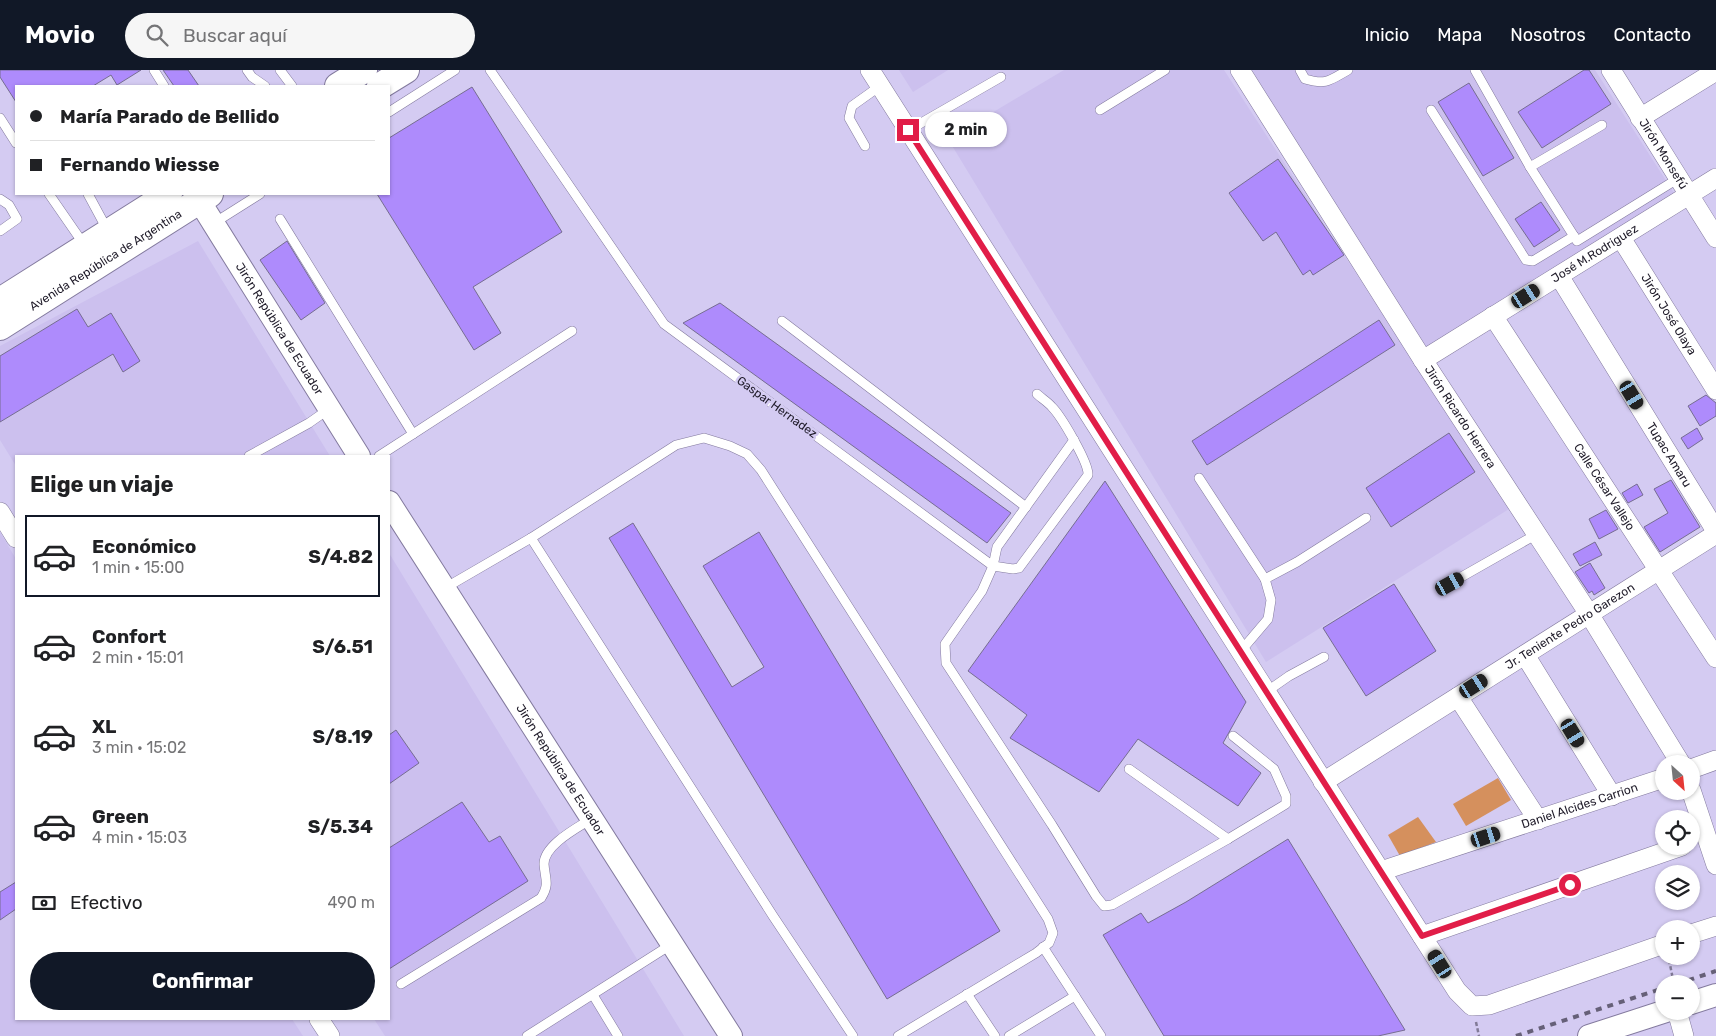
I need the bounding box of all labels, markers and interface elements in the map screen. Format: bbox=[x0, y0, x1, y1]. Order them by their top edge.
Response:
search box bbox=[125, 13, 475, 58]
text: Movio bbox=[25, 21, 95, 49]
icon: search bbox=[143, 21, 171, 49]
text: Buscar aquí bbox=[183, 24, 287, 47]
text: Inicio bbox=[1364, 24, 1409, 46]
text: Mapa bbox=[1437, 24, 1482, 46]
text: Nosotros bbox=[1510, 24, 1586, 46]
text: Contacto bbox=[1614, 24, 1691, 46]
text: María Parado de Bellido bbox=[60, 105, 279, 128]
callout: 2 min bbox=[926, 112, 1008, 148]
street label: Jirón Monsefú bbox=[1636, 116, 1691, 192]
route end bbox=[897, 119, 919, 141]
text: 2 min bbox=[944, 120, 988, 139]
text: Fernando Wiesse bbox=[60, 153, 219, 176]
street label: Avenida República de Argentina bbox=[27, 207, 184, 314]
street label: José M.Rodriguez bbox=[1549, 221, 1640, 286]
street label: Jirón República de Ecuador bbox=[233, 260, 326, 398]
street label: Jirón José Olaya bbox=[1638, 271, 1699, 357]
car bbox=[1509, 282, 1542, 310]
street label: Jirón Ricardo Herrera bbox=[1422, 363, 1499, 471]
street label: Gaspar Hernadez bbox=[734, 373, 820, 441]
car bbox=[1617, 378, 1646, 412]
street label: Tupac Amaru bbox=[1644, 420, 1694, 490]
street label: Calle César Vallejo bbox=[1571, 441, 1638, 533]
text: Elige un viaje bbox=[30, 471, 174, 498]
icon: car bbox=[32, 534, 77, 579]
text: Económico bbox=[92, 535, 196, 558]
text: S/4.82 bbox=[308, 545, 373, 568]
text: 1 min · 15:00 bbox=[92, 558, 184, 577]
car bbox=[1433, 570, 1466, 598]
street label: Jr. Teniente Pedro Garezon bbox=[1503, 580, 1637, 672]
icon: car bbox=[32, 624, 77, 669]
text: Confort bbox=[92, 625, 166, 648]
text: S/6.51 bbox=[312, 635, 373, 658]
text: 2 min · 15:01 bbox=[92, 648, 184, 667]
car bbox=[1457, 672, 1490, 700]
street label: Jirón República de Ecuador bbox=[513, 701, 608, 838]
icon: car bbox=[32, 714, 77, 759]
text: XL bbox=[92, 715, 116, 738]
car bbox=[1558, 716, 1587, 750]
text: S/8.19 bbox=[312, 725, 373, 748]
text: 3 min · 15:02 bbox=[92, 738, 186, 757]
north arrow bbox=[1655, 755, 1700, 800]
map controls bbox=[1655, 755, 1700, 1020]
street label: Daniel Alcides Carrion bbox=[1520, 780, 1640, 831]
icon: car bbox=[32, 804, 77, 849]
text: Green bbox=[92, 805, 149, 828]
button: locate bbox=[1655, 810, 1700, 855]
text: S/5.34 bbox=[308, 815, 373, 838]
car bbox=[1469, 825, 1502, 849]
text: 4 min · 15:03 bbox=[92, 828, 187, 847]
button: layers bbox=[1655, 865, 1700, 910]
route start bbox=[1559, 874, 1581, 896]
icon: cash bbox=[30, 889, 58, 917]
text: Efectivo bbox=[70, 891, 143, 914]
text: 490 m bbox=[327, 893, 375, 912]
button: + bbox=[1655, 920, 1700, 965]
car bbox=[1425, 947, 1454, 981]
button: Confirmar bbox=[30, 952, 375, 1010]
button: − bbox=[1655, 975, 1700, 1020]

